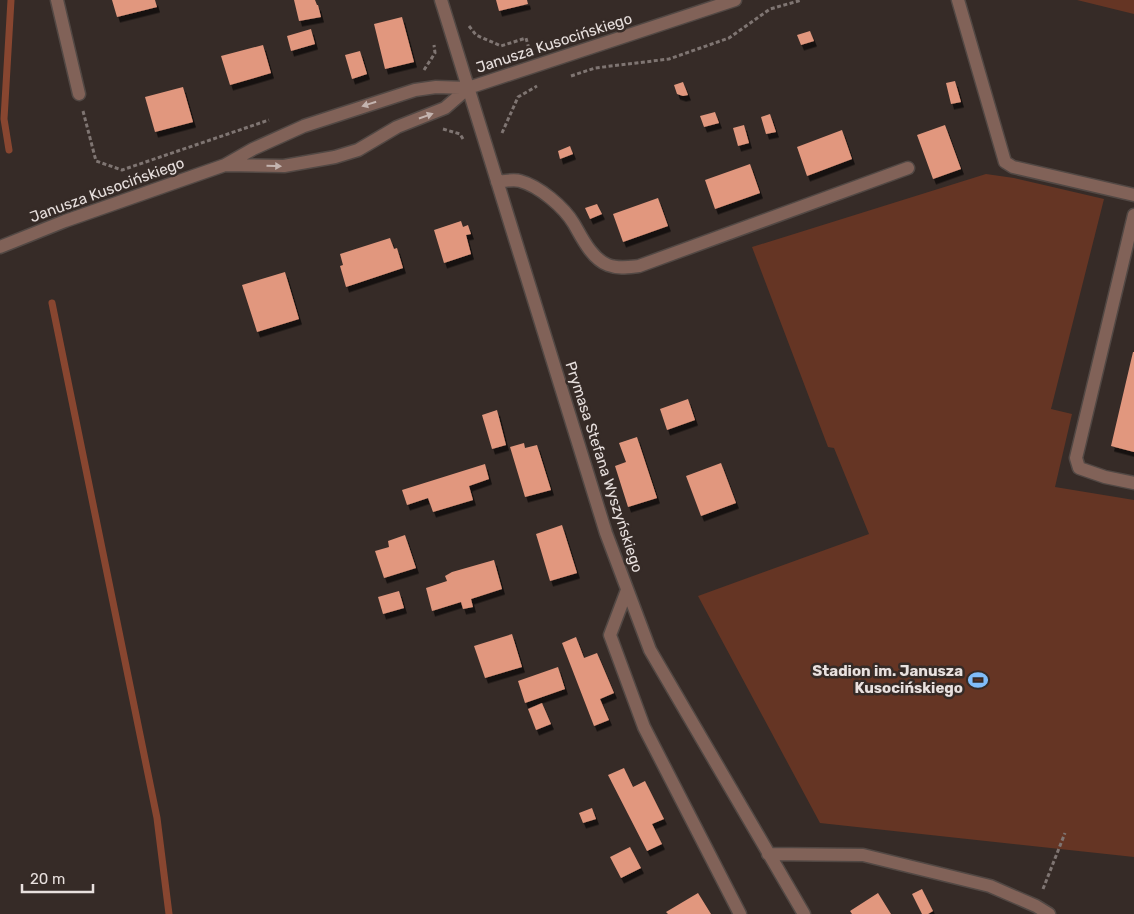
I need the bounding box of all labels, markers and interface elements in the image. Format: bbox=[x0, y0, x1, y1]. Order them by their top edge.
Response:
street label: Janusza Kusocińskiego bbox=[474, 9, 634, 77]
one-way arrow bbox=[362, 101, 377, 109]
one-way arrow bbox=[419, 112, 434, 119]
street label: Janusza Kusocińskiego bbox=[27, 154, 187, 226]
one-way arrow bbox=[266, 162, 282, 170]
street label: Prymasa Stefana Wyszyńskiego bbox=[561, 359, 647, 575]
place label: Stadion im. Janusza Kusocińskiego bbox=[812, 662, 963, 697]
sports icon: Stadion im. Janusza Kusocińskiego bbox=[967, 669, 989, 691]
scale bar bbox=[22, 862, 94, 894]
text: 20 m bbox=[30, 870, 65, 888]

